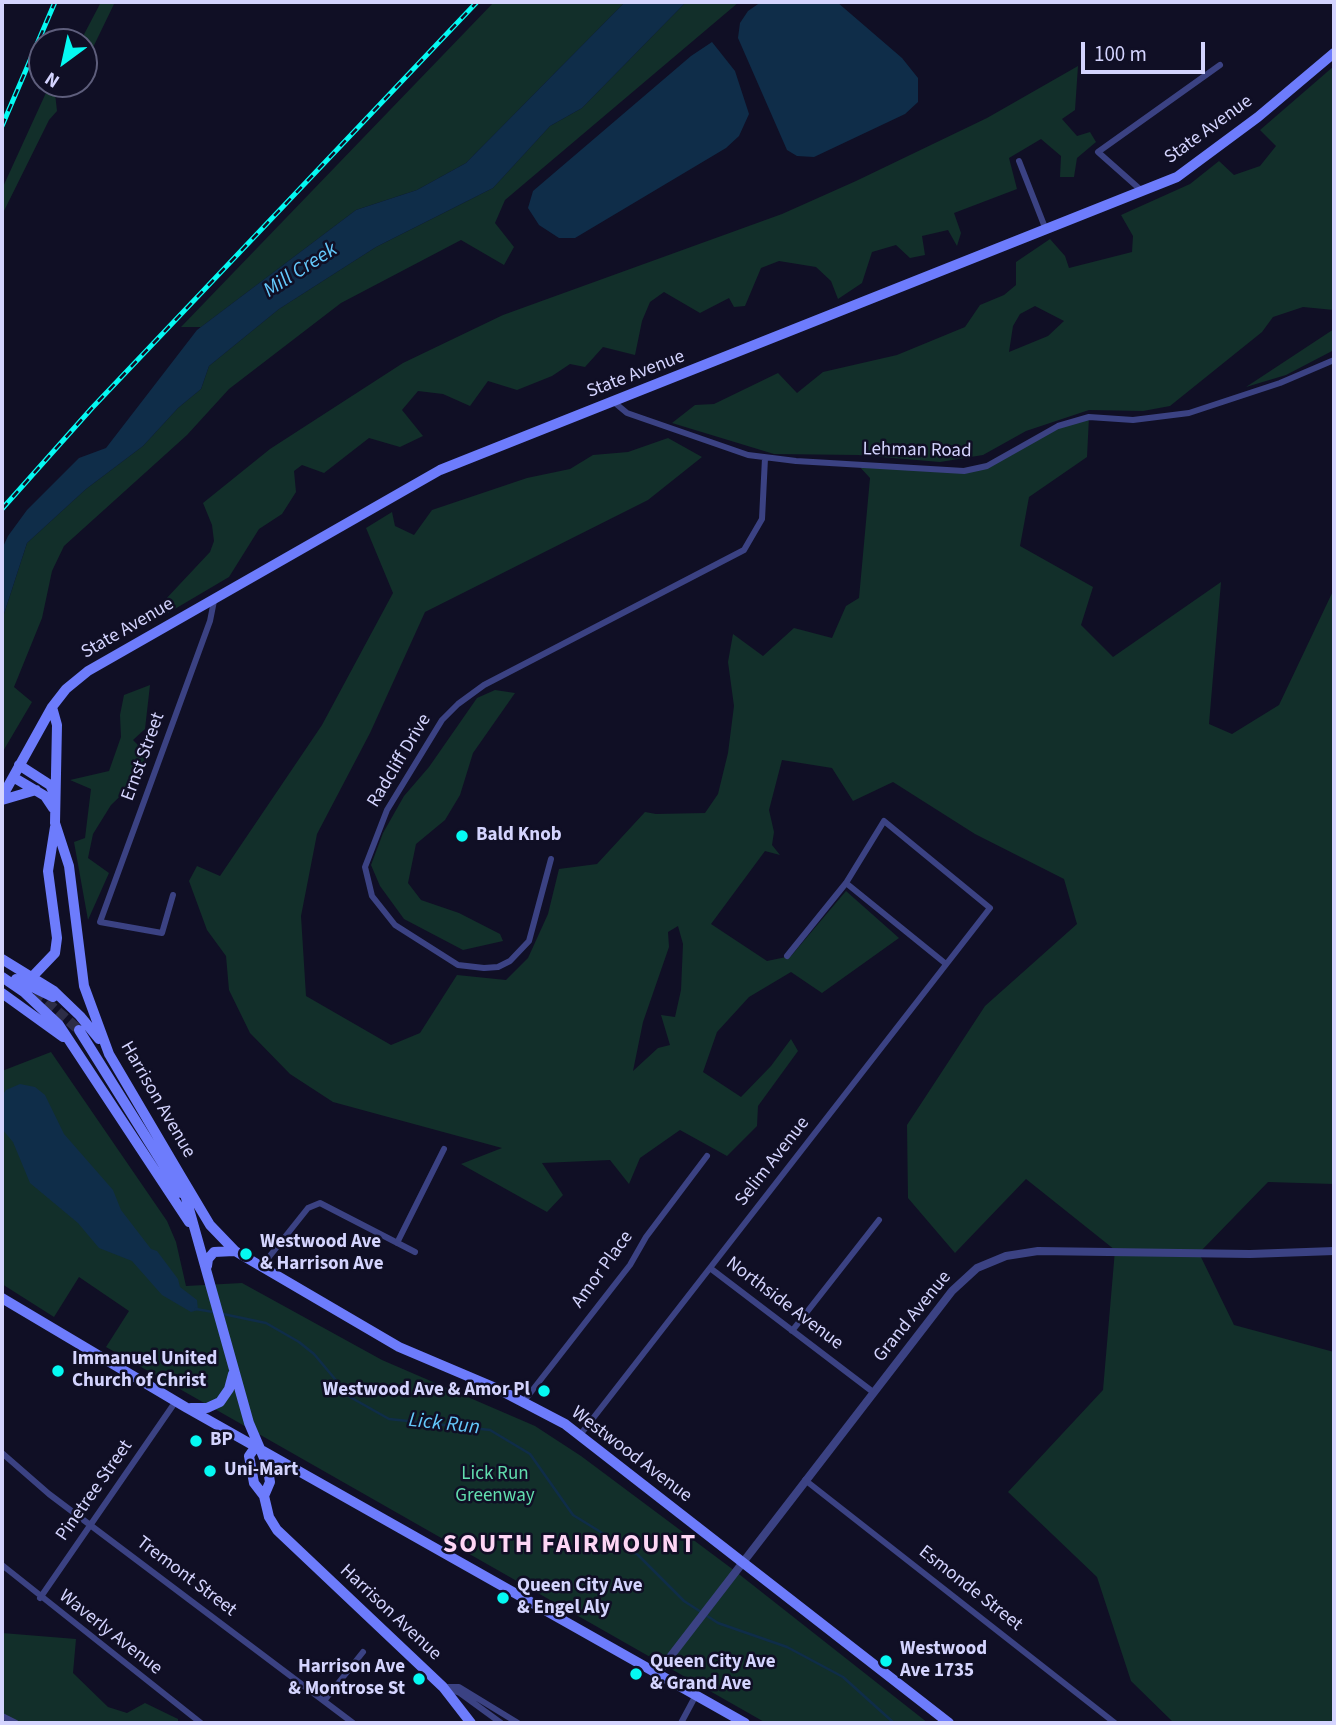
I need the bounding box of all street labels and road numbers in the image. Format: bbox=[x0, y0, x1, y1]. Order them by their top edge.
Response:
street label: State Avenue bbox=[1161, 91, 1257, 169]
street label: State Avenue bbox=[584, 346, 688, 404]
street label: Lehman Road bbox=[862, 439, 972, 463]
street label: State Avenue bbox=[78, 593, 178, 665]
street label: Ernst Street bbox=[117, 710, 171, 804]
street label: Radcliff Drive bbox=[363, 710, 437, 812]
street label: Harrison Avenue bbox=[114, 1038, 200, 1162]
street label: Selim Avenue bbox=[731, 1113, 815, 1211]
street label: Amor Place bbox=[567, 1227, 639, 1313]
street label: Northside Avenue bbox=[721, 1252, 847, 1356]
street label: Grand Avenue bbox=[869, 1267, 957, 1367]
street label: Westwood Avenue bbox=[566, 1402, 696, 1508]
street label: Pinetree Street bbox=[52, 1436, 138, 1546]
street label: Tremont Street bbox=[131, 1532, 241, 1622]
street label: Esmonde Street bbox=[913, 1541, 1027, 1637]
street label: Harrison Avenue bbox=[334, 1560, 446, 1666]
street label: Waverly Avenue bbox=[54, 1586, 166, 1680]

